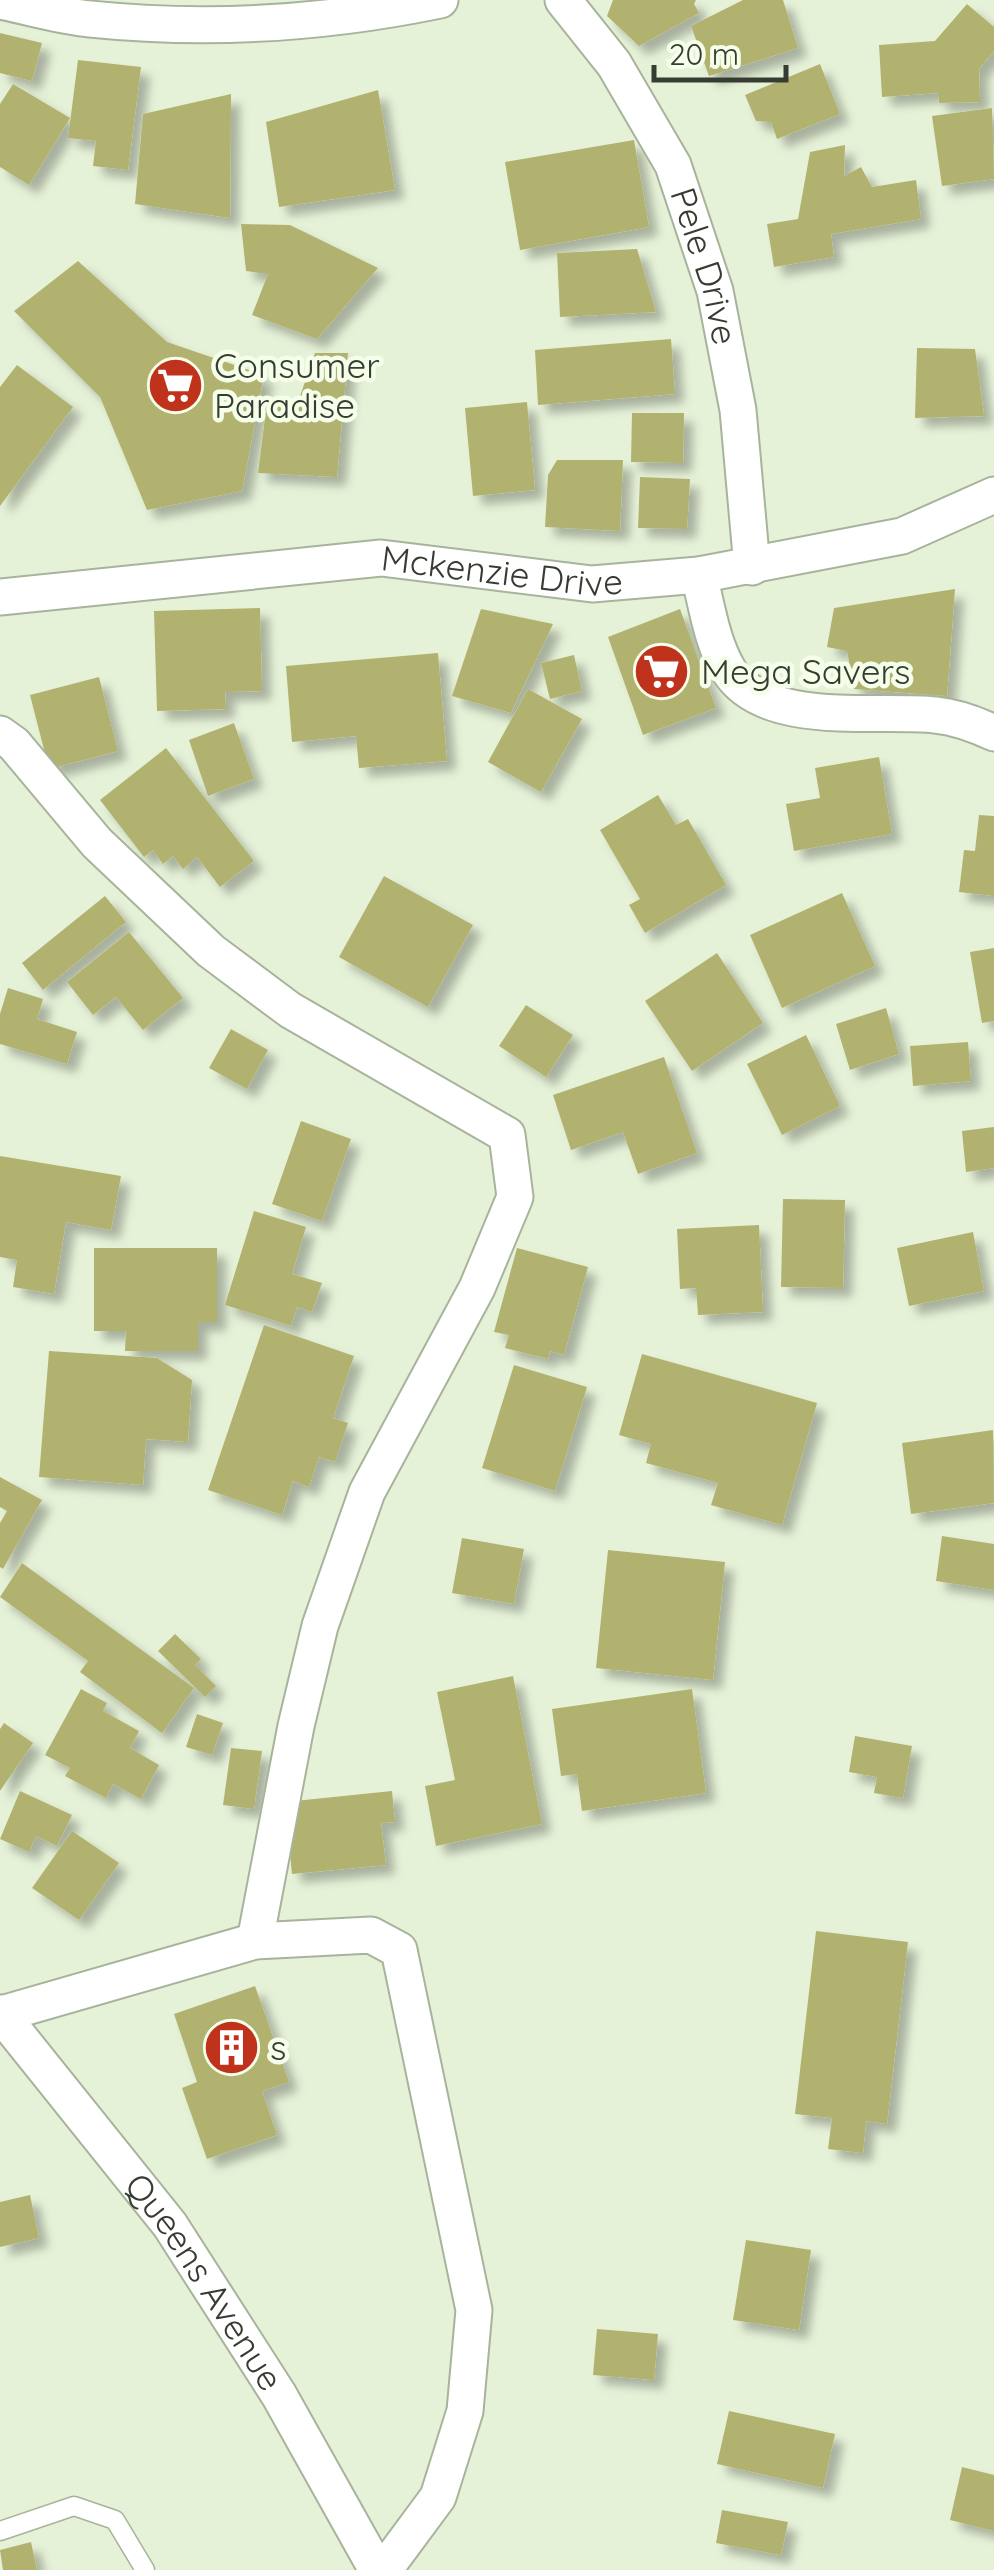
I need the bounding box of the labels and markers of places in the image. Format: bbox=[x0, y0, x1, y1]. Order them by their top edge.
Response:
place label: Consumer Paradise bbox=[214, 343, 380, 427]
supermarket icon: Consumer Paradise bbox=[145, 356, 205, 416]
supermarket icon: Mega Savers bbox=[632, 642, 692, 702]
place label: Mega Savers bbox=[701, 649, 910, 693]
building icon: s bbox=[201, 2018, 261, 2078]
place label: s bbox=[270, 2025, 286, 2069]

